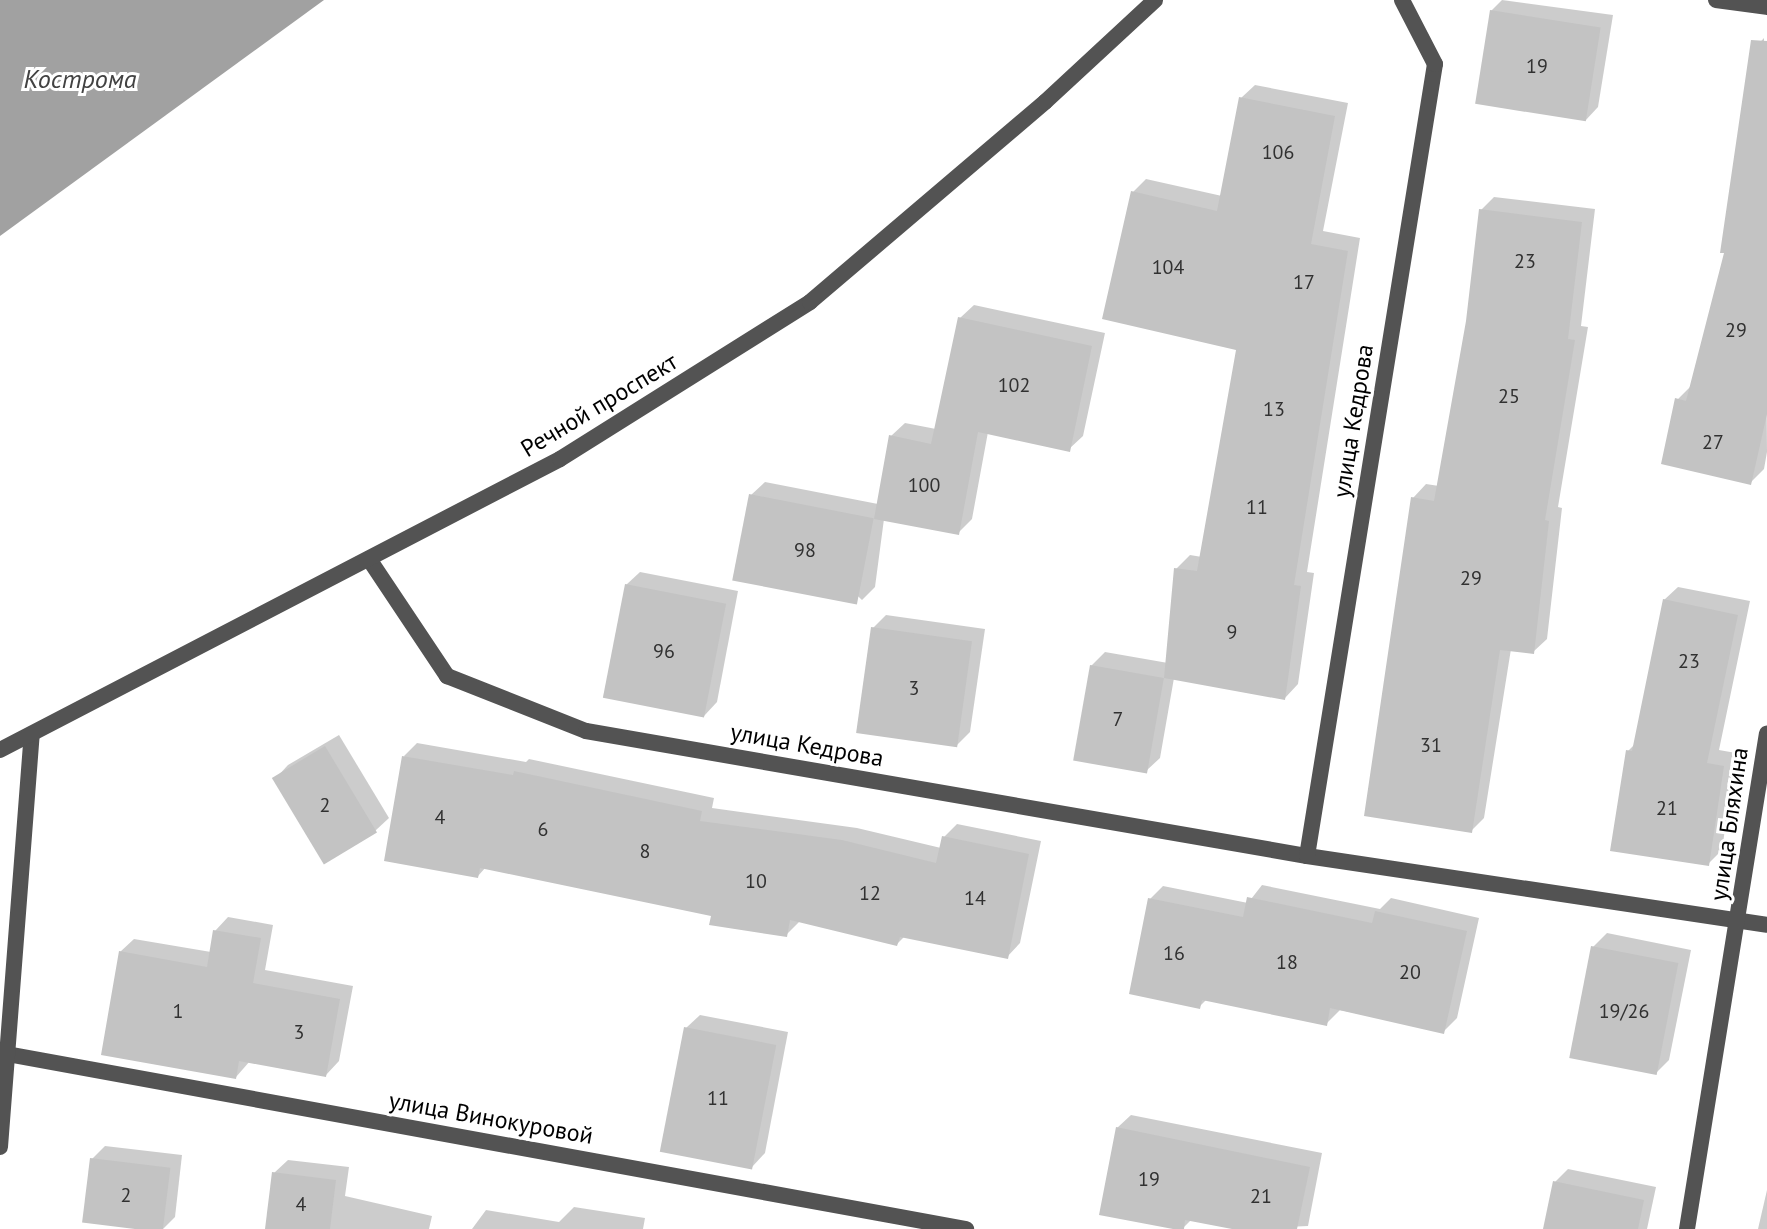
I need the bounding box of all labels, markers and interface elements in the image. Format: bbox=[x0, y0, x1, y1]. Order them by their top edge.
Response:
house number: 19 bbox=[1526, 54, 1548, 78]
water label: Кострома bbox=[24, 63, 136, 95]
house number: 106 bbox=[1262, 140, 1294, 164]
house number: 23 bbox=[1514, 249, 1536, 273]
house number: 104 bbox=[1152, 255, 1184, 279]
house number: 17 bbox=[1293, 270, 1315, 294]
house number: 29 bbox=[1725, 318, 1747, 342]
street label: улица Кедрова bbox=[1327, 342, 1379, 500]
street label: Речной проспект bbox=[516, 347, 682, 463]
house number: 102 bbox=[998, 373, 1030, 397]
house number: 25 bbox=[1498, 384, 1520, 408]
house number: 13 bbox=[1263, 397, 1285, 421]
house number: 27 bbox=[1702, 430, 1724, 454]
house number: 100 bbox=[908, 473, 940, 497]
house number: 11 bbox=[1246, 495, 1268, 519]
house number: 98 bbox=[794, 538, 816, 562]
house number: 29 bbox=[1460, 566, 1482, 590]
house number: 9 bbox=[1227, 620, 1237, 644]
house number: 96 bbox=[653, 639, 675, 663]
house number: 23 bbox=[1678, 649, 1700, 673]
house number: 3 bbox=[909, 676, 919, 700]
house number: 7 bbox=[1113, 707, 1123, 731]
street label: улица Кедрова bbox=[728, 717, 886, 773]
house number: 31 bbox=[1420, 733, 1442, 757]
street label: улица Бляхина bbox=[1704, 746, 1754, 902]
house number: 2 bbox=[320, 793, 330, 817]
house number: 21 bbox=[1656, 796, 1678, 820]
house number: 4 bbox=[435, 805, 445, 829]
house number: 6 bbox=[538, 817, 548, 841]
house number: 8 bbox=[640, 839, 650, 863]
house number: 10 bbox=[745, 869, 767, 893]
house number: 12 bbox=[859, 881, 881, 905]
house number: 14 bbox=[964, 886, 986, 910]
house number: 16 bbox=[1163, 941, 1185, 965]
house number: 18 bbox=[1276, 950, 1298, 974]
house number: 20 bbox=[1399, 960, 1421, 984]
house number: 1 bbox=[173, 999, 183, 1023]
house number: 19/26 bbox=[1599, 999, 1649, 1023]
house number: 3 bbox=[294, 1020, 304, 1044]
street label: улица Винокуровой bbox=[387, 1086, 595, 1150]
house number: 11 bbox=[707, 1086, 729, 1110]
house number: 19 bbox=[1138, 1167, 1160, 1191]
house number: 2 bbox=[121, 1183, 131, 1207]
house number: 21 bbox=[1250, 1184, 1272, 1208]
house number: 4 bbox=[296, 1192, 306, 1216]

